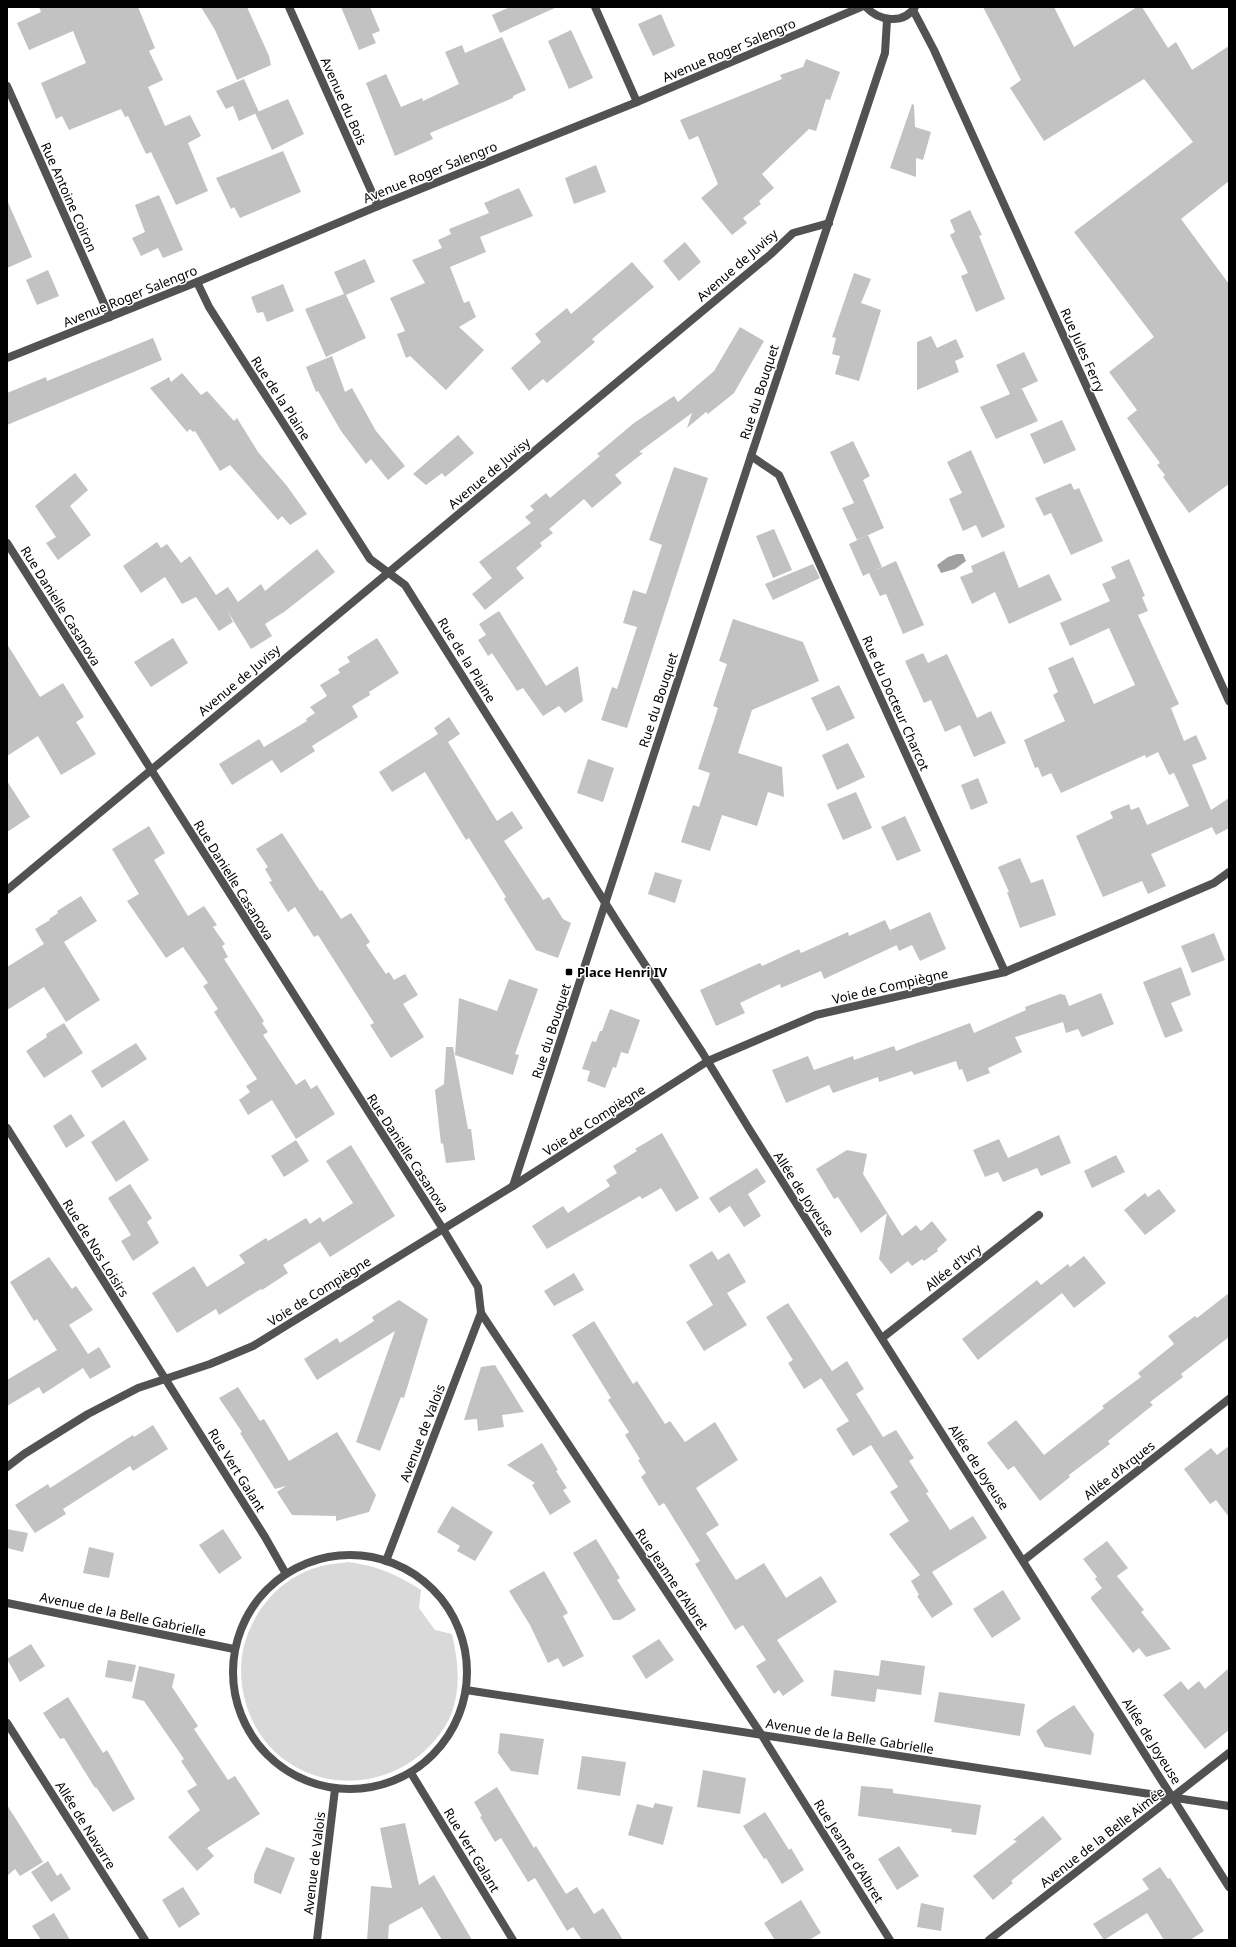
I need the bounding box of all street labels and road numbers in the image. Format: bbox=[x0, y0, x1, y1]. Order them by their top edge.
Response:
street label: Avenue Roger Salengro bbox=[660, 14, 799, 86]
street label: Avenue du Bois bbox=[317, 54, 371, 148]
street label: Avenue Roger Salengro bbox=[360, 137, 500, 207]
street label: Rue Antoine Coiron bbox=[37, 139, 101, 255]
street label: Avenue de Juvisy bbox=[693, 224, 782, 305]
street label: Avenue Roger Salengro bbox=[60, 261, 200, 331]
street label: Rue Jules Ferry bbox=[1056, 305, 1110, 395]
street label: Rue du Bouquet bbox=[735, 342, 783, 442]
street label: Rue de la Plaine bbox=[247, 353, 315, 443]
street label: Avenue de Juvisy bbox=[444, 433, 534, 513]
street label: Rue Danielle Casanova bbox=[17, 543, 105, 669]
street label: Rue de la Plaine bbox=[434, 614, 500, 706]
street label: Rue du Docteur Charcot bbox=[858, 633, 934, 774]
street label: Avenue de Juvisy bbox=[194, 640, 284, 720]
street label: Rue du Bouquet bbox=[634, 650, 682, 750]
street label: Rue Danielle Casanova bbox=[190, 817, 278, 943]
street label: Voie de Compiègne bbox=[830, 964, 950, 1008]
street label: Rue du Bouquet bbox=[527, 981, 575, 1081]
street label: Voie de Compiègne bbox=[539, 1080, 649, 1160]
street label: Rue Danielle Casanova bbox=[363, 1090, 453, 1216]
street label: Allée de Joyeuse bbox=[770, 1148, 838, 1240]
street label: Rue de Nos Loisirs bbox=[59, 1196, 133, 1300]
street label: Allée d'Ivry bbox=[921, 1239, 985, 1295]
street label: Voie de Compiègne bbox=[264, 1252, 374, 1330]
street label: Avenue de Valois bbox=[395, 1382, 449, 1484]
street label: Allée de Joyeuse bbox=[945, 1421, 1013, 1513]
street label: Rue Vert Galant bbox=[204, 1425, 270, 1515]
street label: Allée d'Arques bbox=[1080, 1436, 1158, 1504]
street label: Rue Jeanne d'Albret bbox=[631, 1525, 713, 1633]
street label: Avenue de la Belle Gabrielle bbox=[38, 1588, 208, 1640]
street label: Allée de Joyeuse bbox=[1118, 1694, 1186, 1788]
street label: Avenue de la Belle Gabrielle bbox=[765, 1714, 935, 1758]
street label: Allée de Navarre bbox=[52, 1778, 120, 1872]
street label: Avenue de la Belle Aimée bbox=[1036, 1783, 1168, 1891]
street label: Rue Jeanne d'Albret bbox=[810, 1796, 888, 1906]
street label: Rue Vert Galant bbox=[440, 1805, 504, 1896]
street label: Avenue de Valois bbox=[299, 1811, 329, 1915]

